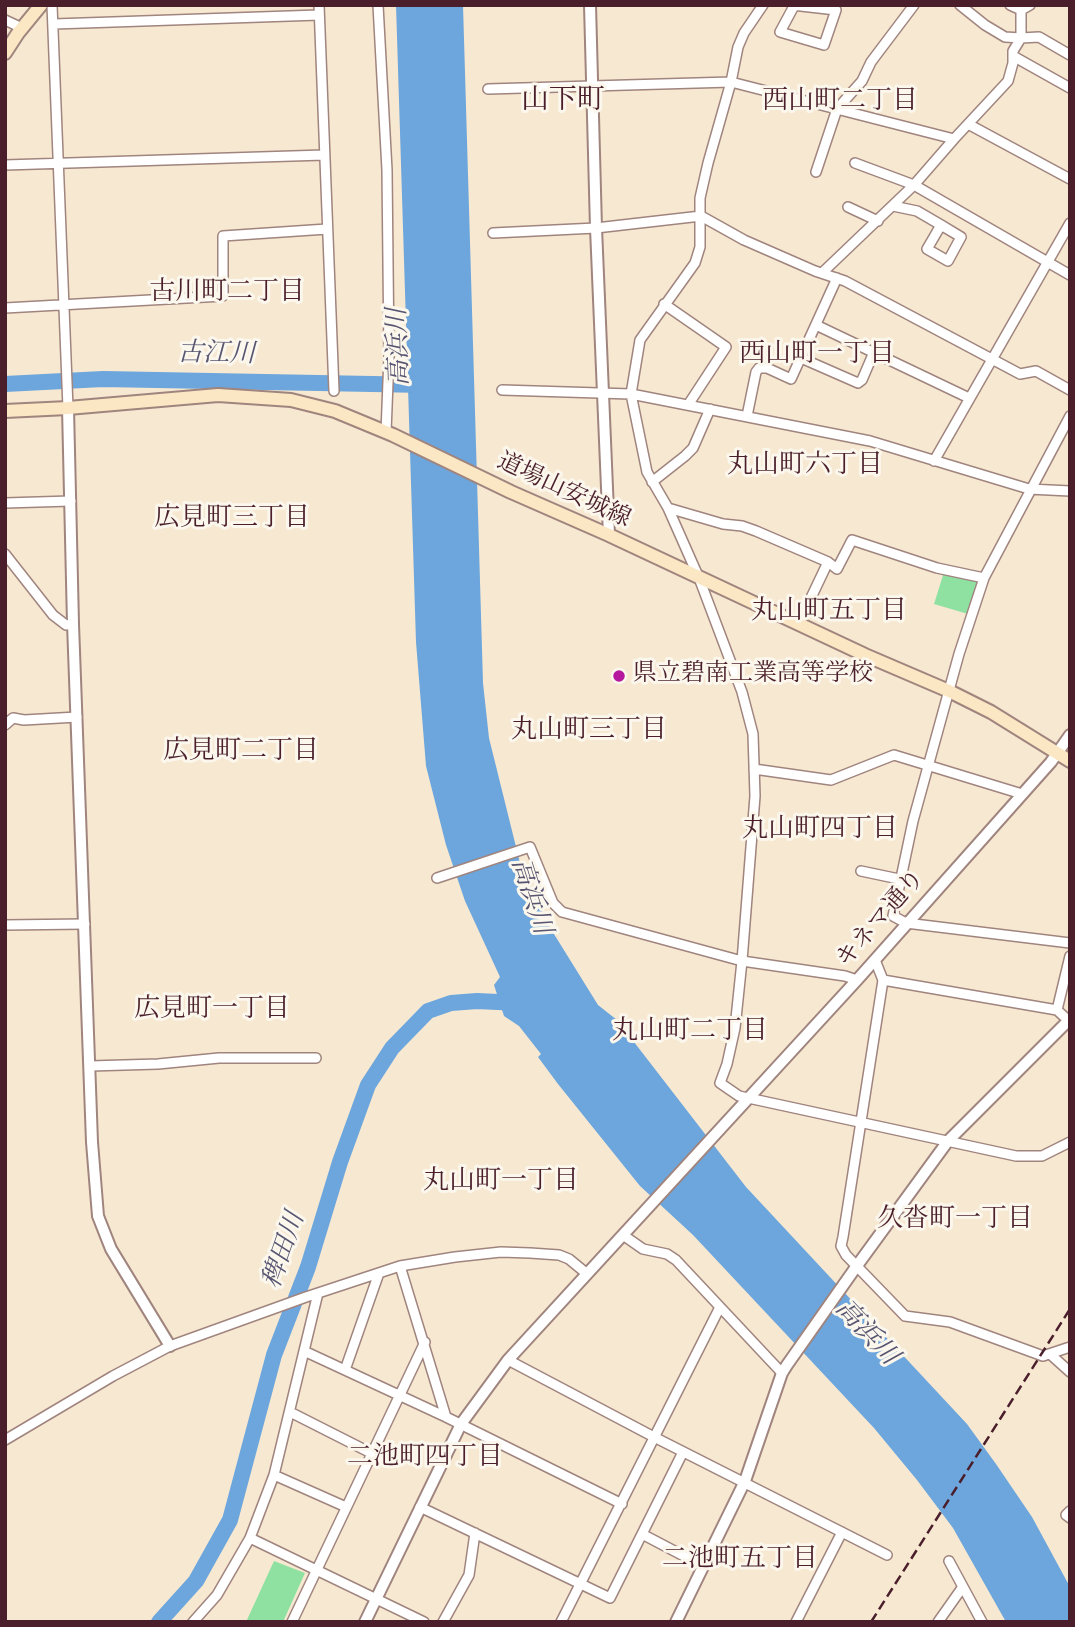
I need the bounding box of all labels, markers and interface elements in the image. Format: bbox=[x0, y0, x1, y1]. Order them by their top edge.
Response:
district label: 山下町 bbox=[521, 86, 605, 120]
district label: 西山町二丁目 bbox=[762, 87, 918, 119]
district label: 古川町二丁目 bbox=[149, 278, 305, 310]
water label: 高浜川 bbox=[384, 307, 418, 387]
water label: 古江川 bbox=[177, 340, 255, 372]
district label: 西山町一丁目 bbox=[739, 340, 895, 372]
street label: 道場山安城線 bbox=[492, 449, 634, 535]
district label: 丸山町六丁目 bbox=[727, 451, 883, 483]
district label: 広見町三丁目 bbox=[154, 504, 310, 536]
district label: 丸山町五丁目 bbox=[751, 597, 907, 629]
place label: 県立碧南工業高等学校 bbox=[633, 662, 873, 690]
marker: 県立碧南工業高等学校 bbox=[611, 668, 627, 684]
district label: 丸山町三丁目 bbox=[511, 716, 667, 748]
district label: 広見町二丁目 bbox=[163, 737, 319, 769]
district label: 丸山町四丁目 bbox=[742, 815, 898, 847]
water label: 高浜川 bbox=[502, 855, 556, 939]
street label: キネマ通り bbox=[832, 865, 932, 975]
district label: 広見町一丁目 bbox=[134, 995, 290, 1027]
district label: 丸山町二丁目 bbox=[612, 1017, 768, 1049]
district label: 丸山町一丁目 bbox=[423, 1167, 579, 1199]
district label: 久沓町一丁目 bbox=[877, 1205, 1033, 1237]
water label: 稗田川 bbox=[259, 1209, 313, 1293]
water label: 高浜川 bbox=[827, 1295, 903, 1373]
district label: 二池町四丁目 bbox=[347, 1443, 503, 1475]
district label: 二池町五丁目 bbox=[662, 1545, 818, 1577]

